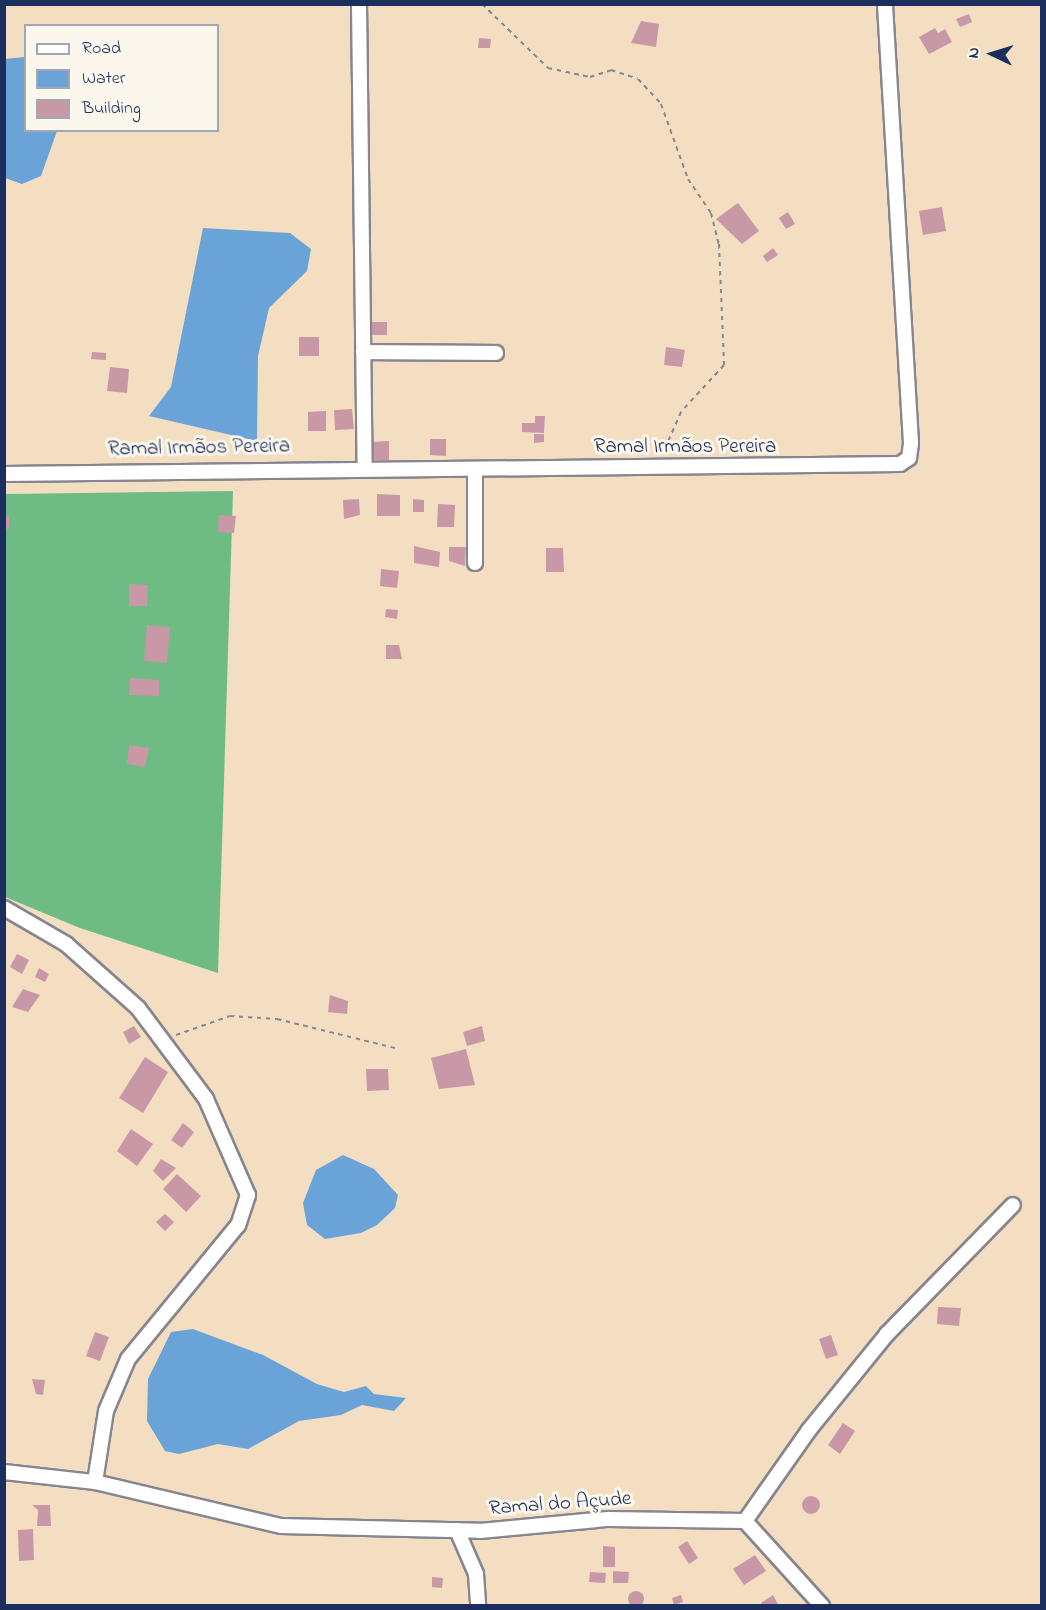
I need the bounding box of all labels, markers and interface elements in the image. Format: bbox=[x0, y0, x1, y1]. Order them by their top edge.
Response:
legend bbox=[24, 24, 219, 132]
north arrow bbox=[962, 24, 1022, 84]
text: Road bbox=[82, 36, 121, 62]
text: N bbox=[962, 47, 986, 59]
text: Water bbox=[82, 66, 125, 92]
text: Building bbox=[82, 96, 141, 122]
street label: Ramal Irmãos Pereira bbox=[108, 434, 290, 462]
street label: Ramal Irmãos Pereira bbox=[594, 434, 776, 460]
street label: Ramal do Açude bbox=[488, 1486, 632, 1522]

